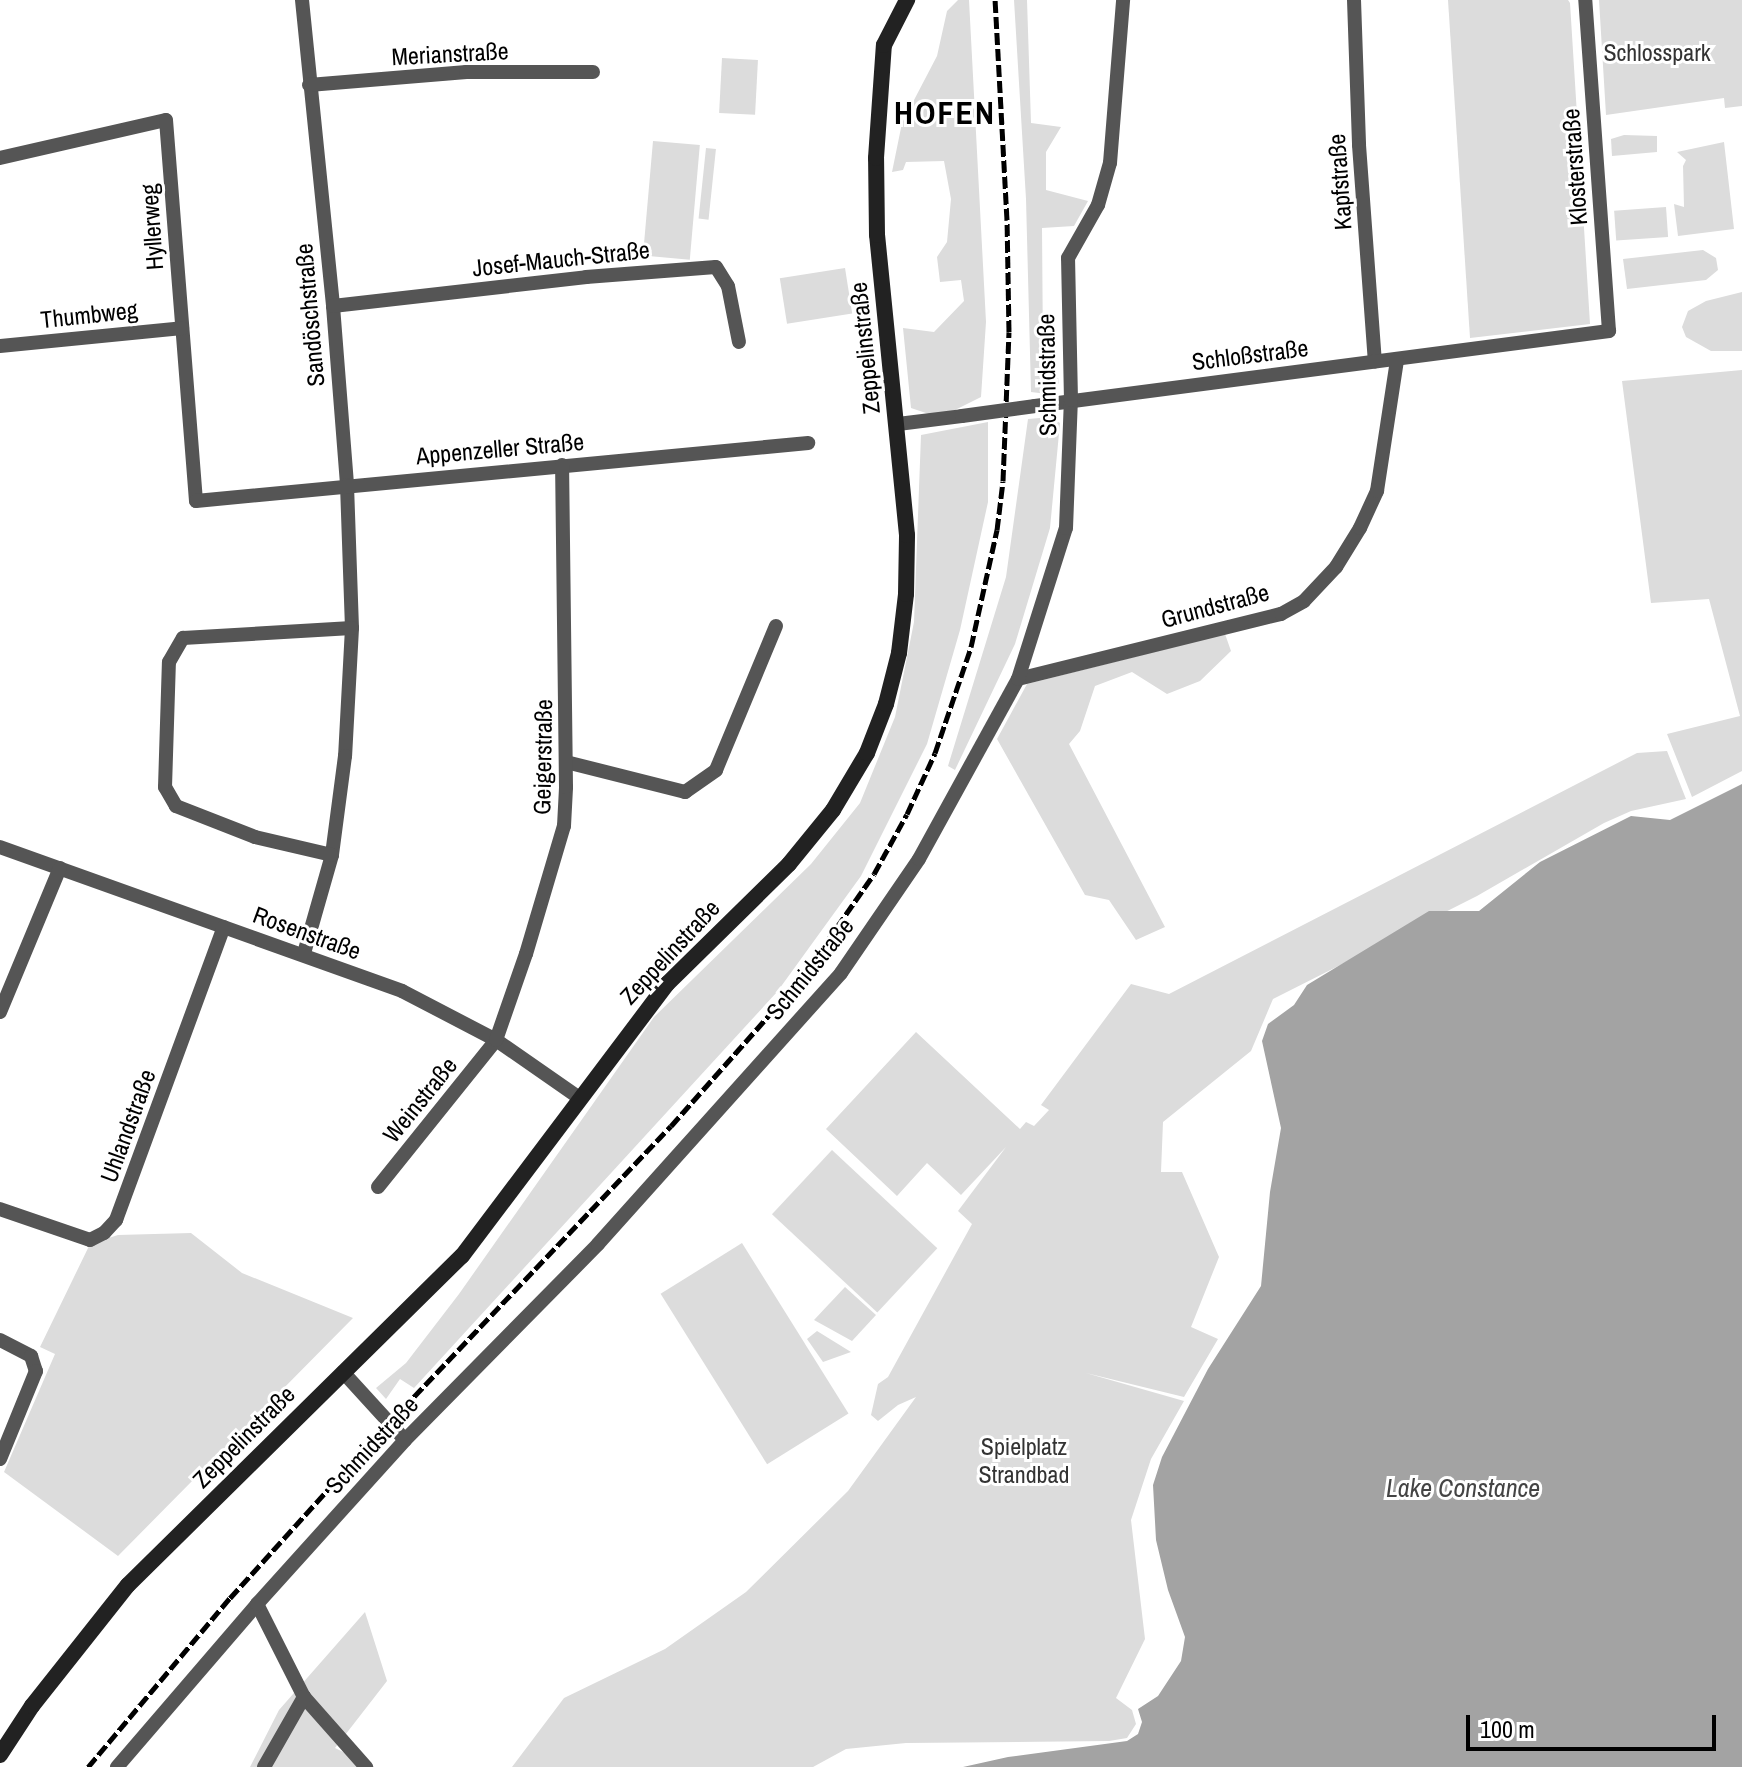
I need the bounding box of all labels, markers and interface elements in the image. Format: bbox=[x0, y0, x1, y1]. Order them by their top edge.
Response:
street label: Merianstraße bbox=[391, 37, 509, 71]
park label: Schlosspark bbox=[1603, 39, 1711, 67]
district label: HOFEN bbox=[894, 94, 996, 132]
street label: Klosterstraße bbox=[1557, 108, 1593, 226]
street label: Kapfstraße bbox=[1322, 133, 1358, 231]
street label: Hyllerweg bbox=[135, 183, 169, 271]
street label: Josef-Mauch-Straße bbox=[471, 235, 651, 283]
street label: Sandöschstraße bbox=[289, 242, 331, 388]
street label: Zeppelinstraße bbox=[844, 281, 886, 415]
street label: Thumbweg bbox=[39, 296, 139, 334]
street label: Schmidstraße bbox=[1032, 314, 1062, 436]
street label: Schloßstraße bbox=[1190, 334, 1310, 376]
street label: Appenzeller Straße bbox=[415, 427, 585, 471]
street label: Grundstraße bbox=[1158, 578, 1272, 634]
street label: Geigerstraße bbox=[528, 699, 558, 815]
street label: Zeppelinstraße bbox=[614, 894, 726, 1010]
street label: Rosenstraße bbox=[249, 900, 365, 966]
street label: Schmidstraße bbox=[760, 912, 860, 1026]
street label: Weinstraße bbox=[377, 1052, 463, 1148]
street label: Uhlandstraße bbox=[94, 1066, 162, 1186]
street label: Zeppelinstraße bbox=[187, 1380, 301, 1494]
street label: Schmidstraße bbox=[320, 1390, 424, 1500]
park label: Spielplatz Strandbad bbox=[979, 1433, 1069, 1489]
water label: Lake Constance bbox=[1386, 1472, 1540, 1504]
scale bar bbox=[1470, 1699, 1720, 1749]
text: 100 m bbox=[1480, 1713, 1535, 1745]

